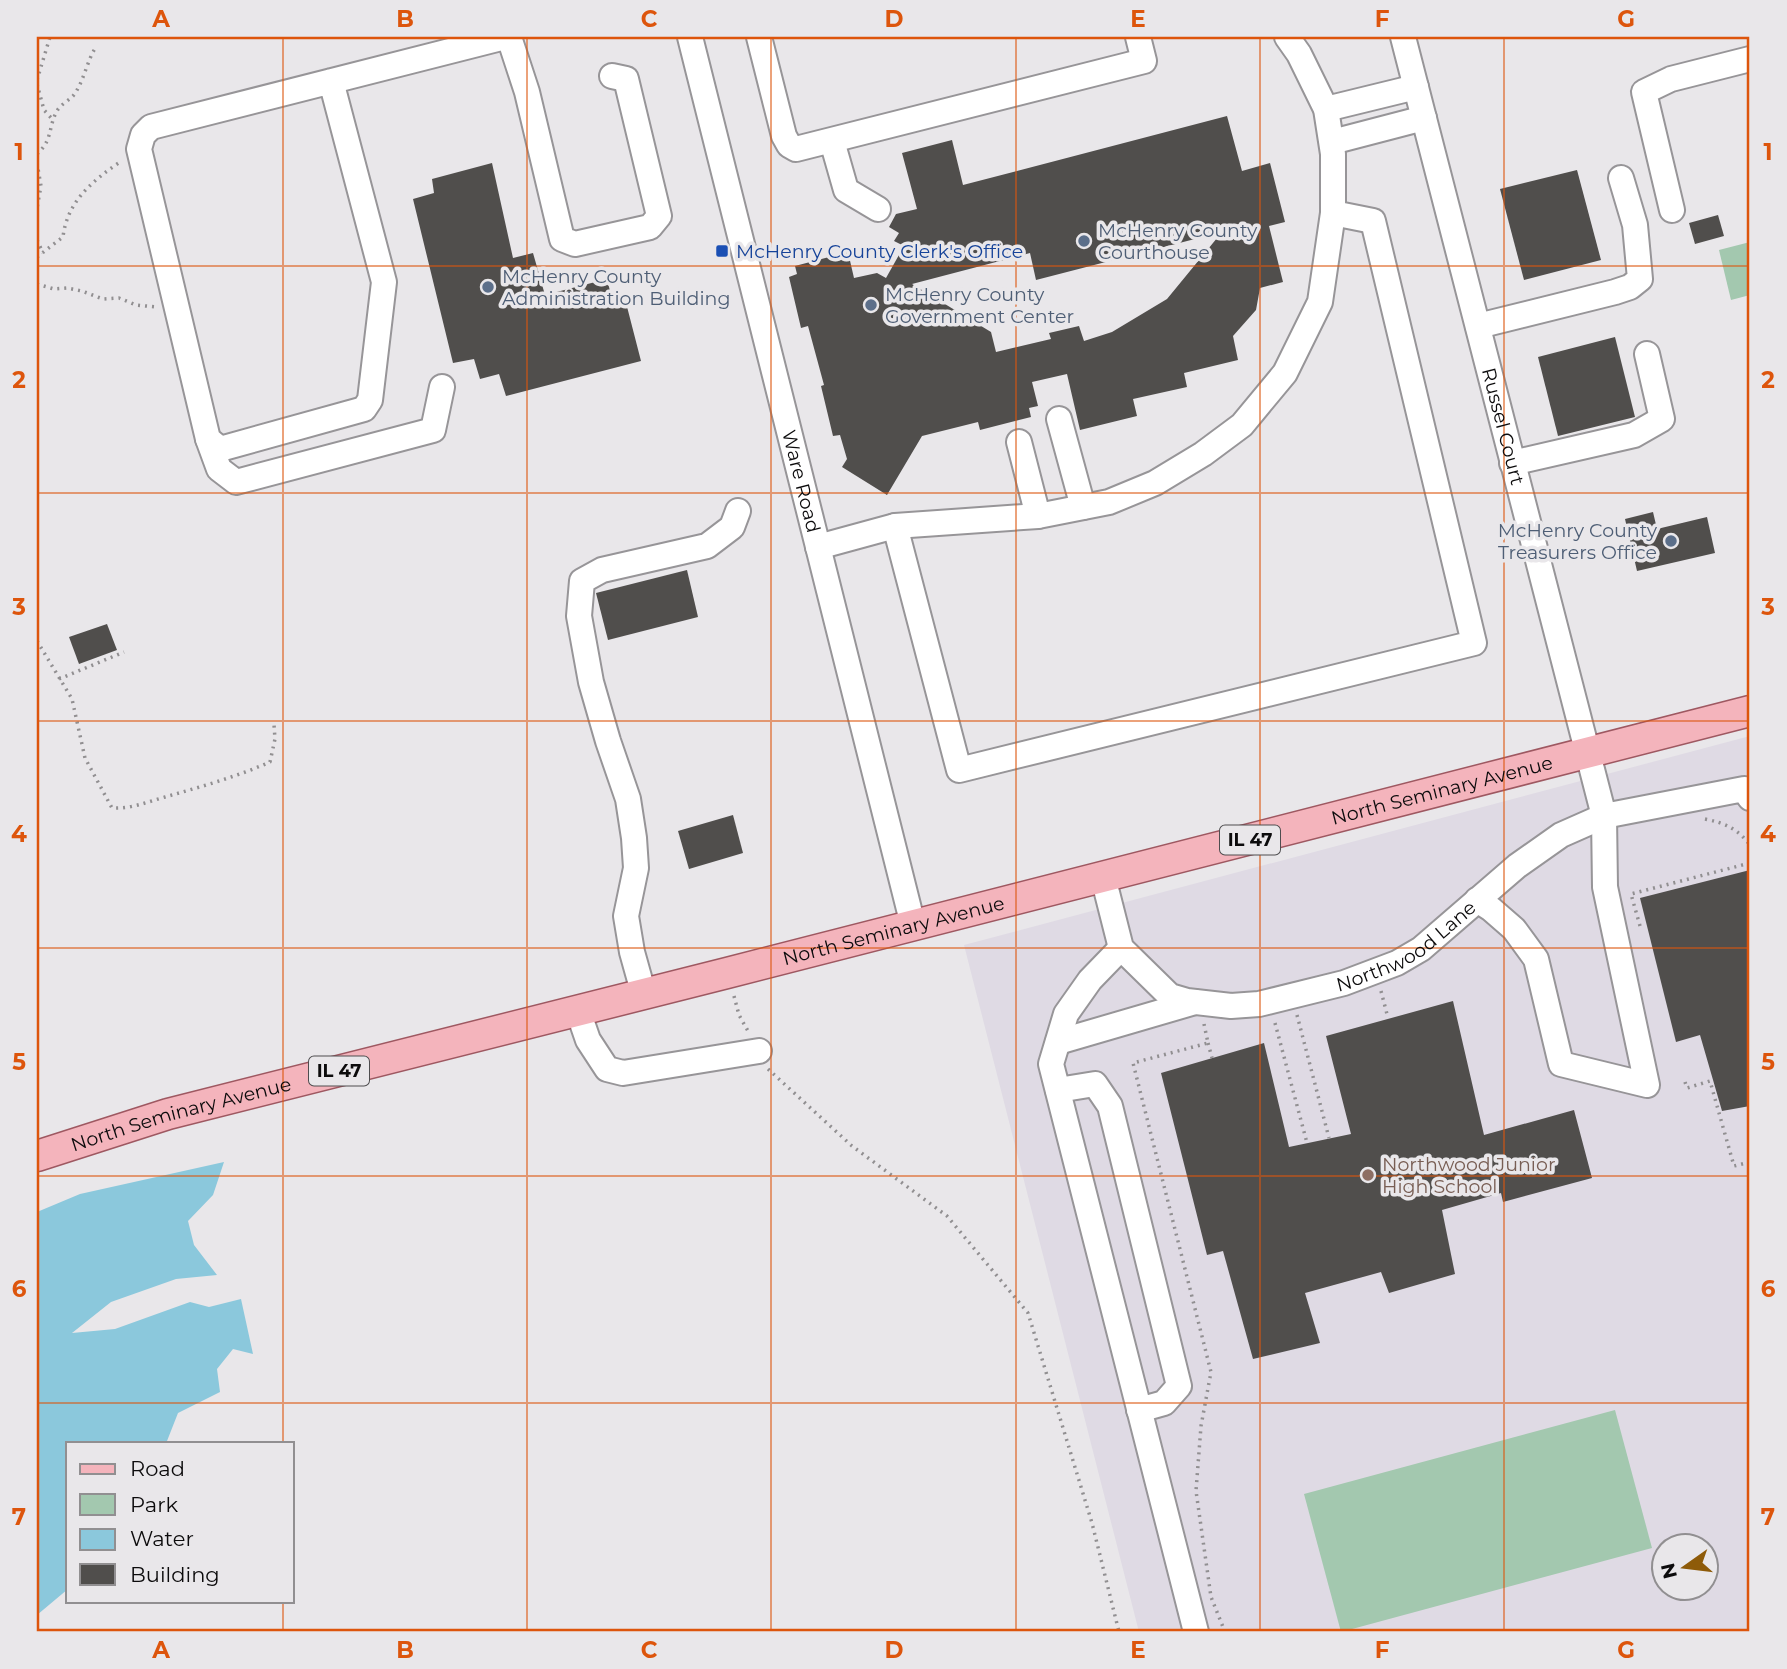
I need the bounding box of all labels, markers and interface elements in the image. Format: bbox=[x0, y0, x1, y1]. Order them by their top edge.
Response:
text: A bbox=[151, 5, 170, 33]
text: B bbox=[396, 5, 414, 33]
text: C bbox=[641, 5, 658, 33]
text: D bbox=[885, 5, 904, 33]
text: E bbox=[1130, 5, 1146, 33]
text: F bbox=[1375, 5, 1390, 33]
text: G bbox=[1617, 5, 1635, 33]
text: 1 bbox=[14, 138, 24, 166]
text: 1 bbox=[1763, 138, 1773, 166]
place label: McHenry County Courthouse bbox=[1098, 219, 1258, 264]
marker: McHenry County Courthouse bbox=[1076, 233, 1092, 249]
place label: McHenry County Clerk's Office bbox=[736, 240, 1023, 263]
marker: McHenry County Clerk's Office bbox=[714, 243, 730, 259]
place label: McHenry County Administration Building bbox=[502, 265, 730, 310]
marker: McHenry County Administration Building bbox=[480, 279, 496, 295]
place label: McHenry County Government Center bbox=[885, 283, 1074, 328]
marker: McHenry County Government Center bbox=[863, 297, 879, 313]
street label: Russel Court bbox=[1477, 365, 1529, 488]
text: 2 bbox=[12, 366, 26, 394]
text: 2 bbox=[1761, 366, 1775, 394]
street label: Ware Road bbox=[777, 428, 825, 535]
place label: McHenry County Treasurers Office bbox=[1498, 519, 1658, 564]
marker: McHenry County Treasurers Office bbox=[1663, 533, 1679, 549]
text: 3 bbox=[11, 593, 26, 621]
text: 3 bbox=[1760, 593, 1775, 621]
street label: North Seminary Avenue bbox=[1329, 751, 1555, 830]
text: 4 bbox=[11, 820, 27, 848]
text: 4 bbox=[1760, 820, 1776, 848]
road number: IL 47 bbox=[1220, 826, 1280, 854]
street label: North Seminary Avenue bbox=[780, 891, 1007, 970]
street label: Northwood Lane bbox=[1334, 896, 1481, 997]
text: 5 bbox=[12, 1048, 26, 1076]
text: 5 bbox=[1761, 1048, 1775, 1076]
road number: IL 47 bbox=[309, 1056, 369, 1086]
street label: North Seminary Avenue bbox=[68, 1072, 294, 1156]
place label: Northwood Junior High School bbox=[1382, 1153, 1556, 1198]
marker: Northwood Junior High School bbox=[1360, 1167, 1376, 1183]
text: 6 bbox=[12, 1275, 27, 1303]
text: 6 bbox=[1761, 1275, 1776, 1303]
legend bbox=[66, 1442, 294, 1602]
text: Road bbox=[130, 1456, 185, 1481]
text: Park bbox=[130, 1492, 178, 1517]
text: 7 bbox=[12, 1503, 26, 1531]
text: 7 bbox=[1761, 1503, 1775, 1531]
text: Water bbox=[130, 1526, 194, 1551]
north arrow bbox=[1650, 1532, 1720, 1602]
text: N bbox=[1656, 1561, 1682, 1581]
text: Building bbox=[130, 1562, 220, 1587]
text: A bbox=[151, 1636, 170, 1664]
text: B bbox=[396, 1636, 414, 1664]
text: C bbox=[641, 1636, 658, 1664]
text: D bbox=[885, 1636, 904, 1664]
text: E bbox=[1130, 1636, 1146, 1664]
text: F bbox=[1375, 1636, 1390, 1664]
text: G bbox=[1617, 1636, 1635, 1664]

